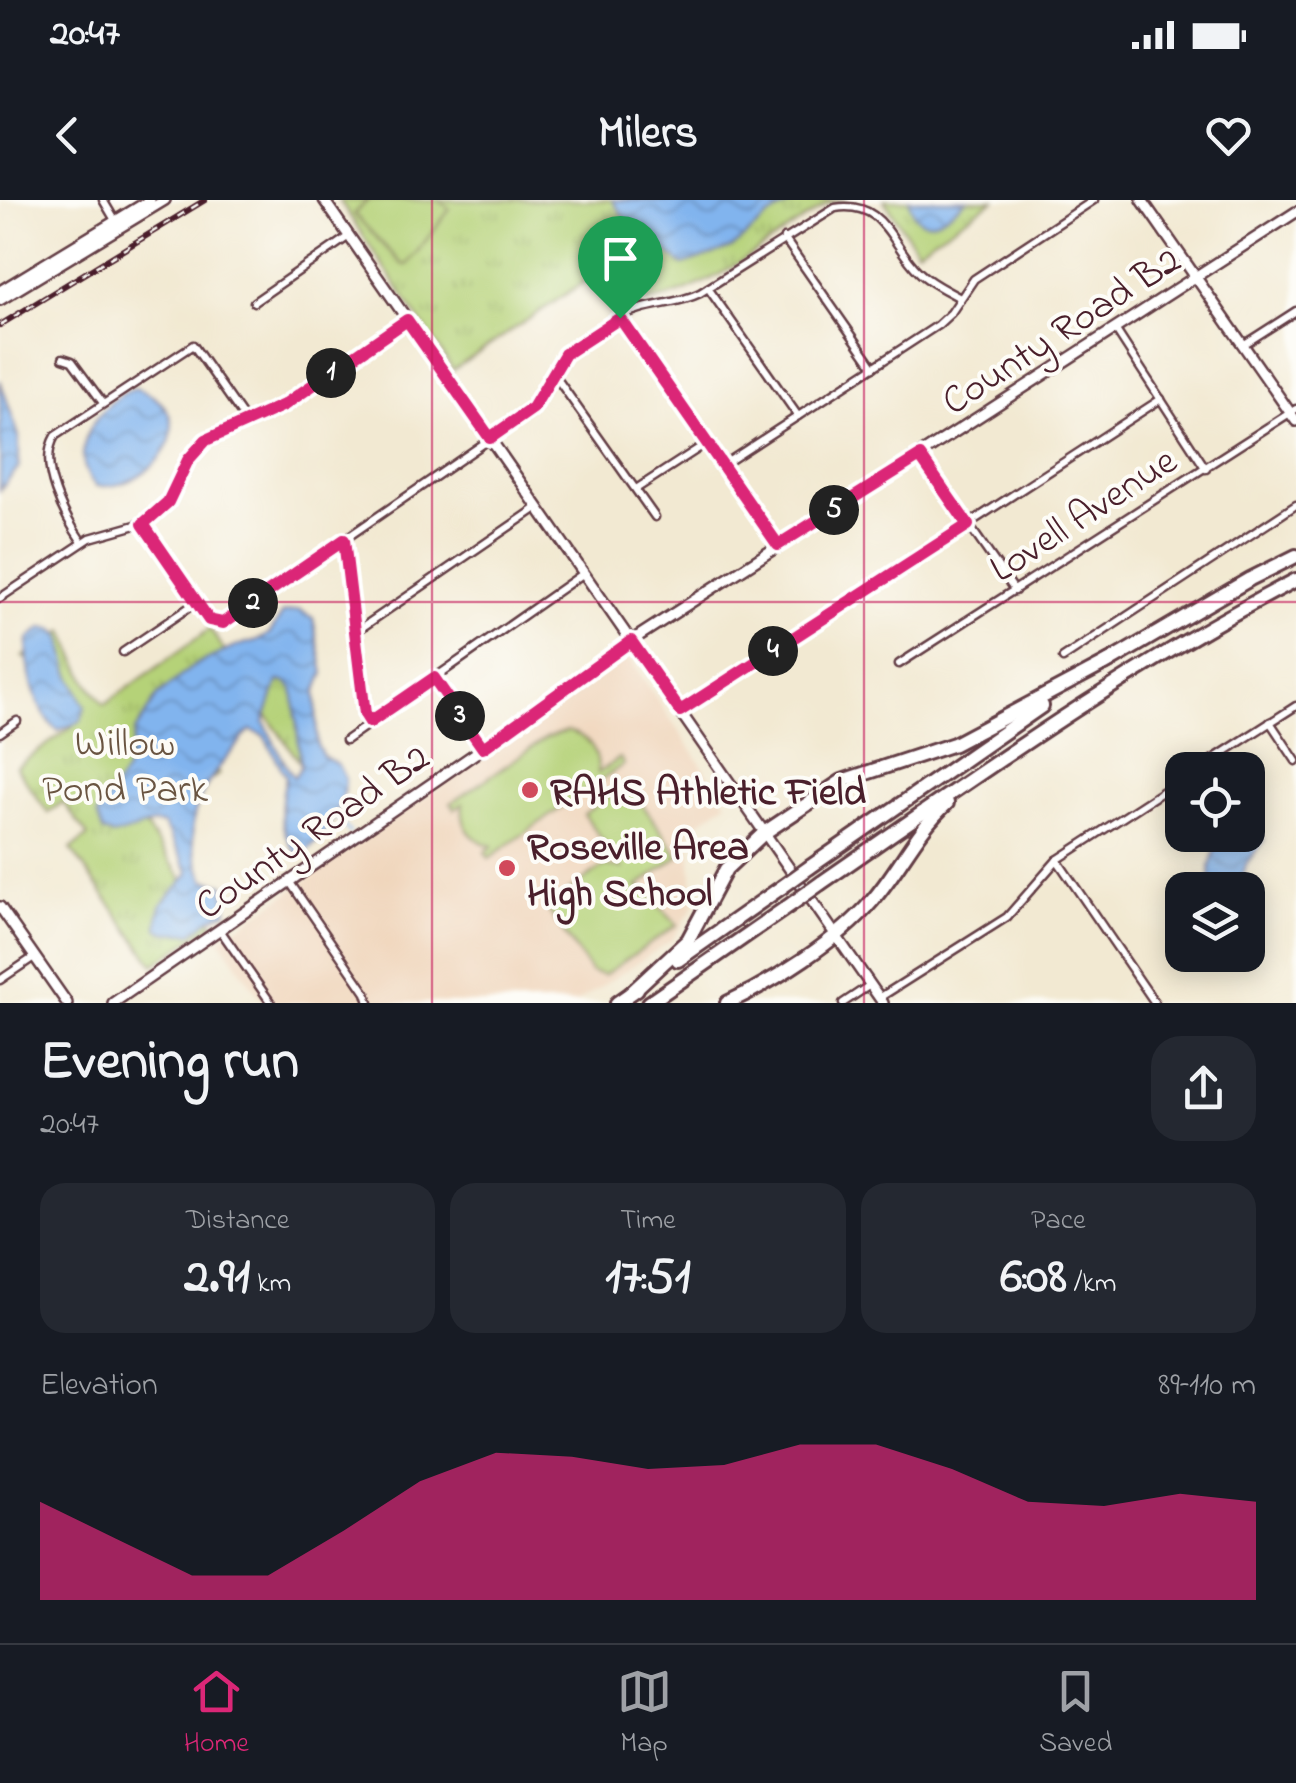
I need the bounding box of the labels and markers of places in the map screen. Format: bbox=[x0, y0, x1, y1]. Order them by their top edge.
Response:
pin bbox=[578, 216, 663, 319]
pin: 1 bbox=[306, 348, 356, 398]
pin: 5 bbox=[809, 485, 859, 535]
pin: 2 bbox=[228, 578, 278, 628]
pin: 4 bbox=[748, 626, 798, 676]
pin: 3 bbox=[435, 691, 485, 741]
place label: RAHS Athletic Field bbox=[550, 765, 867, 824]
marker: RAHS Athletic Field bbox=[519, 779, 541, 801]
place label: Roseville Area High School bbox=[527, 820, 749, 925]
marker: Roseville Area High School bbox=[496, 857, 518, 879]

